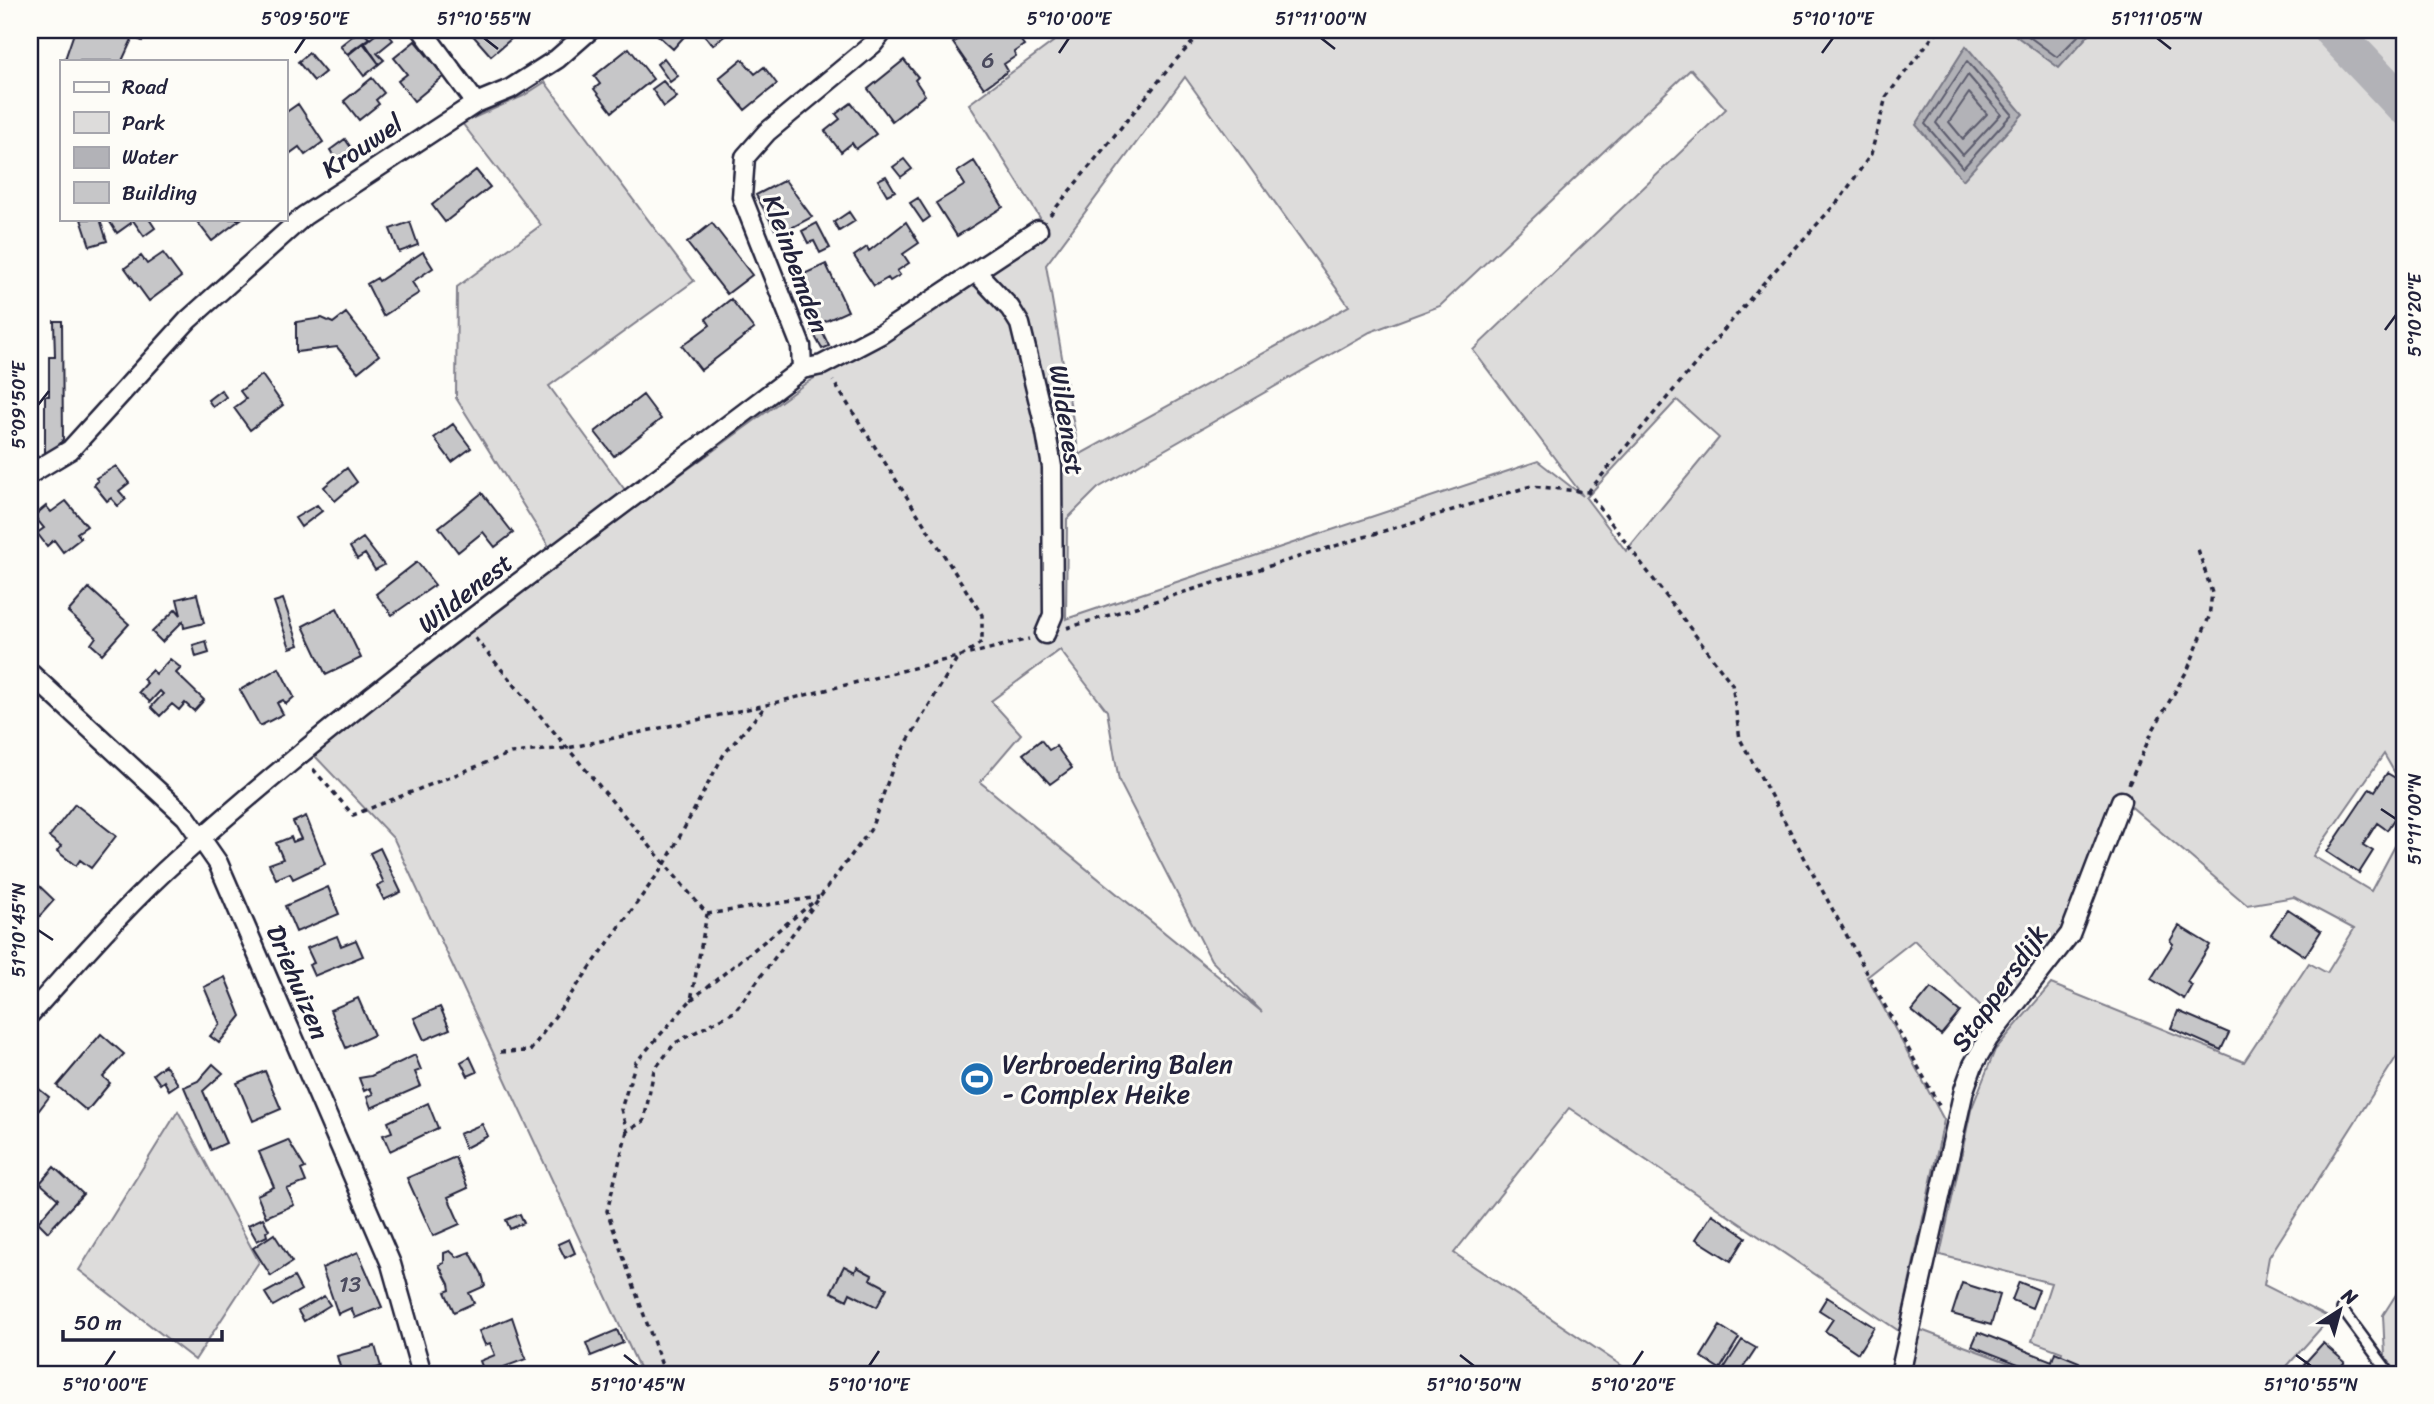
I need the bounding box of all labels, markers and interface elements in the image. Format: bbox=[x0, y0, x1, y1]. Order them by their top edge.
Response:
text: 5°09'50"E bbox=[261, 3, 350, 35]
text: 51°10'55"N bbox=[437, 3, 532, 35]
text: 5°10'00"E bbox=[1027, 3, 1112, 35]
text: 51°11'00"N bbox=[1275, 3, 1367, 35]
text: 5°10'10"E bbox=[1792, 3, 1875, 35]
text: 51°11'05"N bbox=[2112, 3, 2203, 35]
house number: 6 bbox=[981, 40, 995, 81]
legend bbox=[60, 60, 287, 220]
text: Road bbox=[122, 68, 169, 106]
street label: Krouwel bbox=[311, 101, 413, 191]
text: Park bbox=[122, 104, 165, 142]
text: Water bbox=[122, 138, 179, 176]
text: Building bbox=[122, 174, 198, 212]
street label: Kleinbemden bbox=[750, 188, 842, 340]
text: 5°10'20"E bbox=[2399, 272, 2431, 357]
text: 5°09'50"E bbox=[3, 360, 35, 449]
street label: Wildenest bbox=[1036, 361, 1098, 479]
street label: Wildenest bbox=[407, 540, 523, 646]
text: 51°11'00"N bbox=[2399, 773, 2431, 865]
text: 51°10'45"N bbox=[3, 882, 35, 977]
street label: Stappersdijk bbox=[1938, 914, 2060, 1062]
street label: Driehuizen bbox=[253, 917, 343, 1047]
place label: Verbroedering Balen - Complex Heike bbox=[1002, 1041, 1233, 1117]
sports icon: Verbroedering Balen - Complex Heike bbox=[958, 1060, 996, 1098]
house number: 13 bbox=[339, 1264, 362, 1305]
north arrow bbox=[2304, 1274, 2374, 1344]
text: N bbox=[2334, 1279, 2365, 1314]
scale bar bbox=[63, 1299, 222, 1343]
text: 50 m bbox=[74, 1304, 122, 1342]
text: 5°10'00"E bbox=[63, 1369, 148, 1401]
text: 51°10'45"N bbox=[591, 1369, 686, 1401]
text: 5°10'10"E bbox=[828, 1369, 911, 1401]
text: 51°10'50"N bbox=[1427, 1369, 1522, 1401]
text: 5°10'20"E bbox=[1591, 1369, 1676, 1401]
text: 51°10'55"N bbox=[2264, 1369, 2359, 1401]

